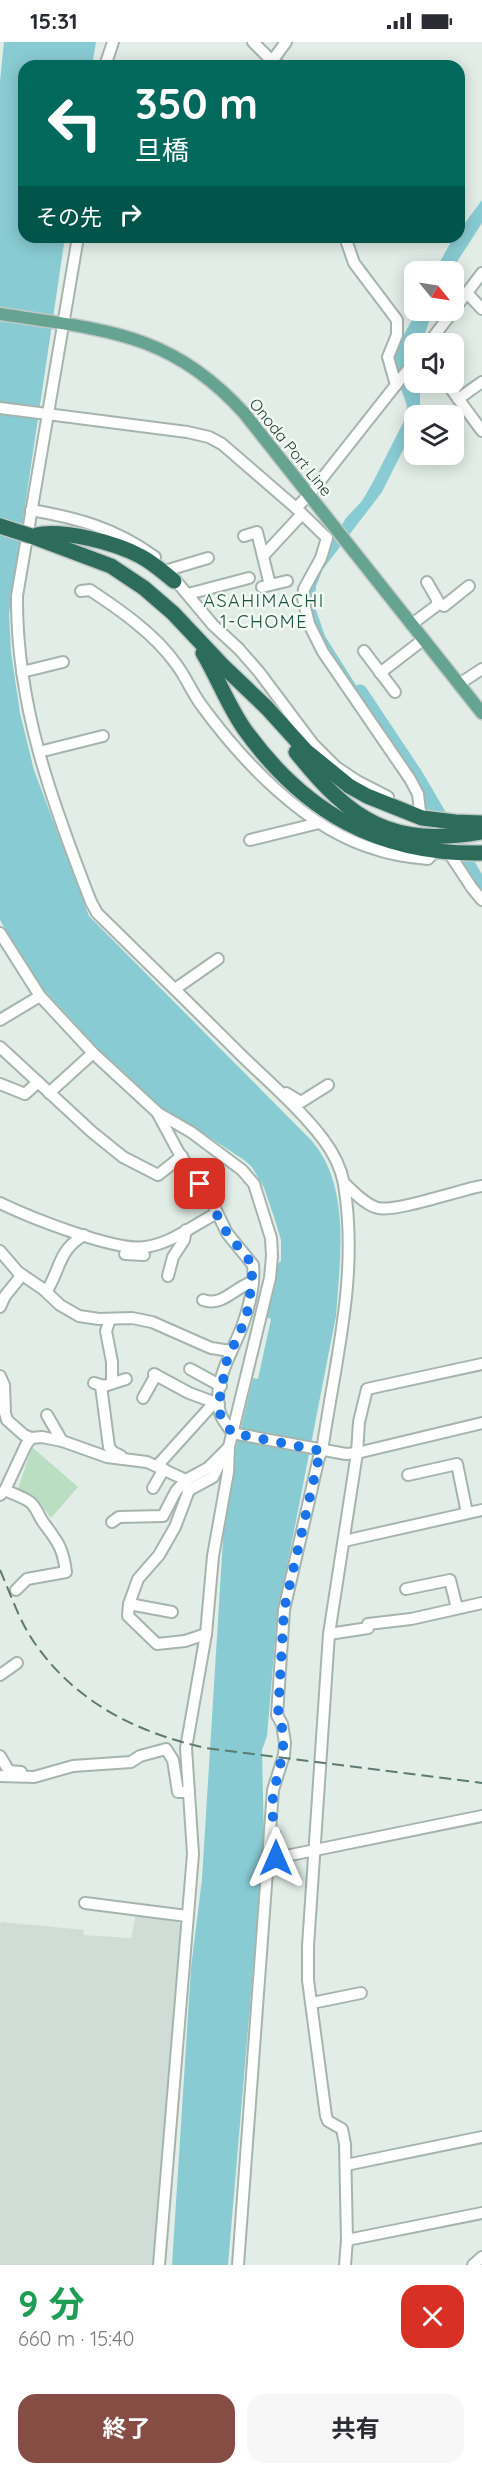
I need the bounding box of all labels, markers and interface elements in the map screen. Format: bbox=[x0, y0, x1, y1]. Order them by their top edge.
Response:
text: 15:31 bbox=[30, 7, 78, 35]
text: 350 m bbox=[135, 77, 258, 130]
icon: left bbox=[36, 84, 114, 162]
text: 旦橋 bbox=[135, 133, 189, 167]
icon: right bbox=[114, 198, 147, 231]
text: その先 bbox=[36, 203, 102, 231]
north arrow bbox=[404, 261, 464, 321]
map controls bbox=[404, 261, 464, 465]
button: sound bbox=[404, 333, 464, 393]
street label: Onoda Port Line bbox=[245, 394, 337, 500]
button: layers bbox=[404, 405, 464, 465]
district label: ASAHIMACHI 1-CHOME bbox=[203, 589, 325, 633]
pin bbox=[174, 1158, 225, 1209]
icon: arrive bbox=[183, 1167, 216, 1200]
position arrow bbox=[244, 1826, 308, 1890]
text: 9 分 bbox=[18, 2281, 85, 2326]
button: close bbox=[401, 2285, 464, 2348]
text: 660 m · 15:40 bbox=[18, 2326, 134, 2351]
button: 終了 bbox=[18, 2394, 235, 2463]
button: 共有 bbox=[247, 2394, 464, 2463]

